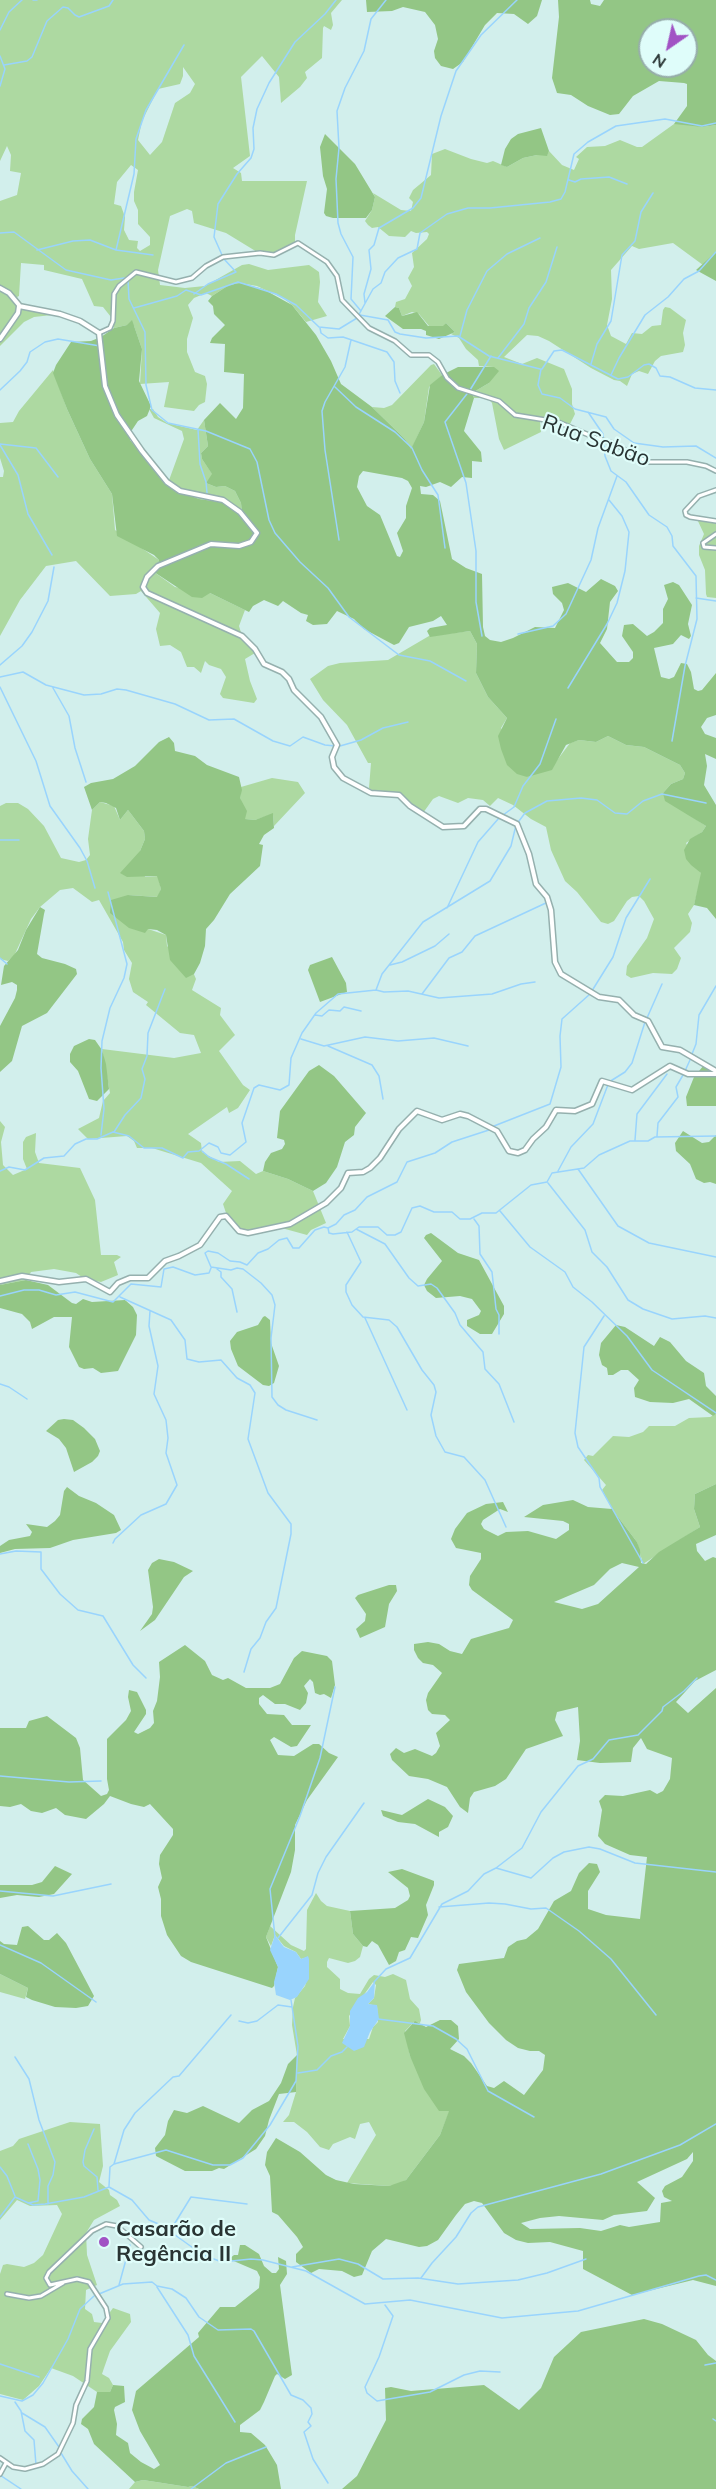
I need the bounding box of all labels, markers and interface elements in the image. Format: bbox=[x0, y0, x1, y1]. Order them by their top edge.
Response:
north arrow bbox=[638, 18, 698, 78]
text: N bbox=[648, 50, 670, 73]
street label: Rua Sabäo bbox=[539, 409, 653, 473]
place label: Casarão de Regência II bbox=[116, 2216, 236, 2268]
marker: Casarão de Regência II bbox=[97, 2235, 111, 2249]

